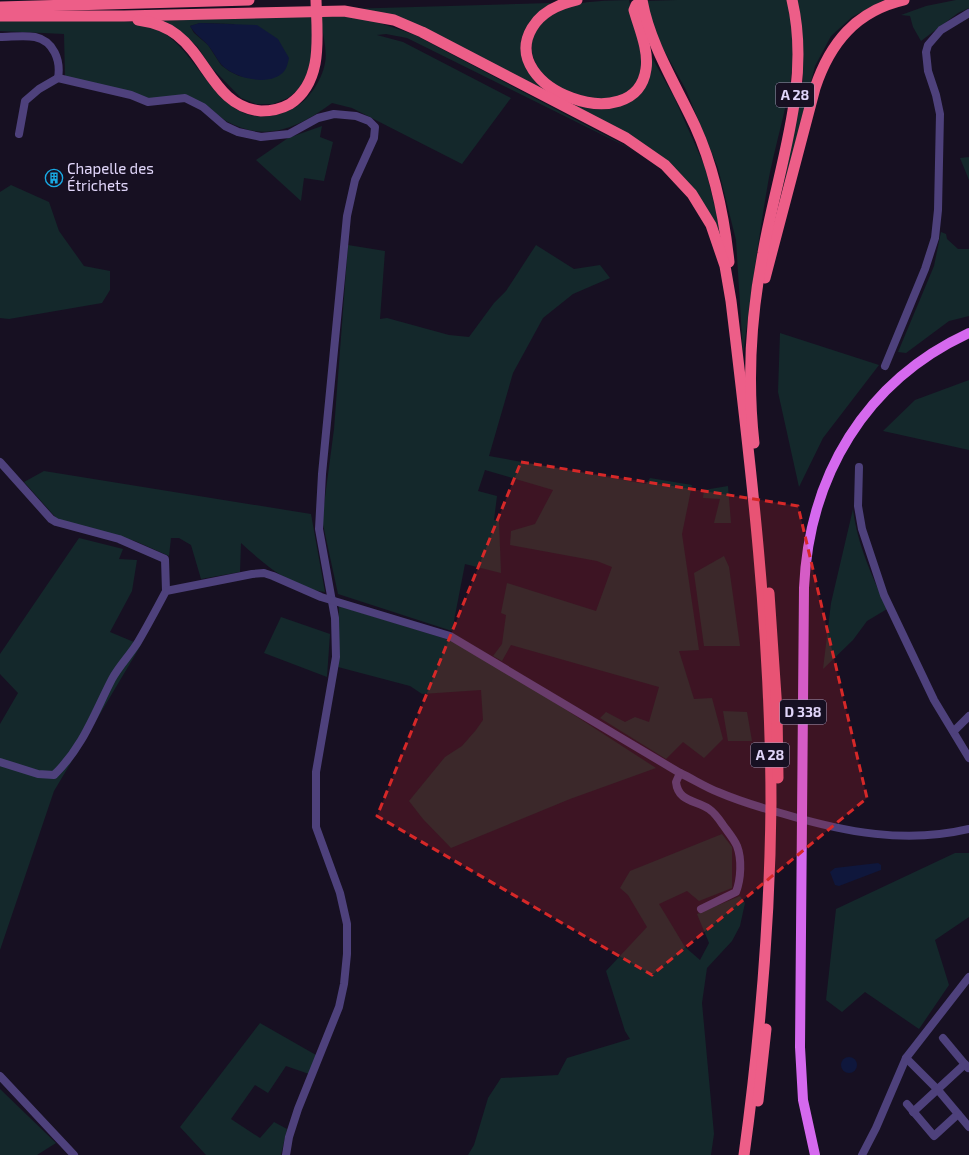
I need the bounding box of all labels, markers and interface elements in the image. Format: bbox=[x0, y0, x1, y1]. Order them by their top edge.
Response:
road number: A 28 bbox=[776, 83, 814, 107]
place label: Chapelle des Étrichets bbox=[67, 159, 154, 194]
building icon: Chapelle des Étrichets bbox=[44, 168, 64, 188]
road number: D 338 bbox=[780, 700, 826, 724]
road number: A 28 bbox=[751, 743, 789, 767]

